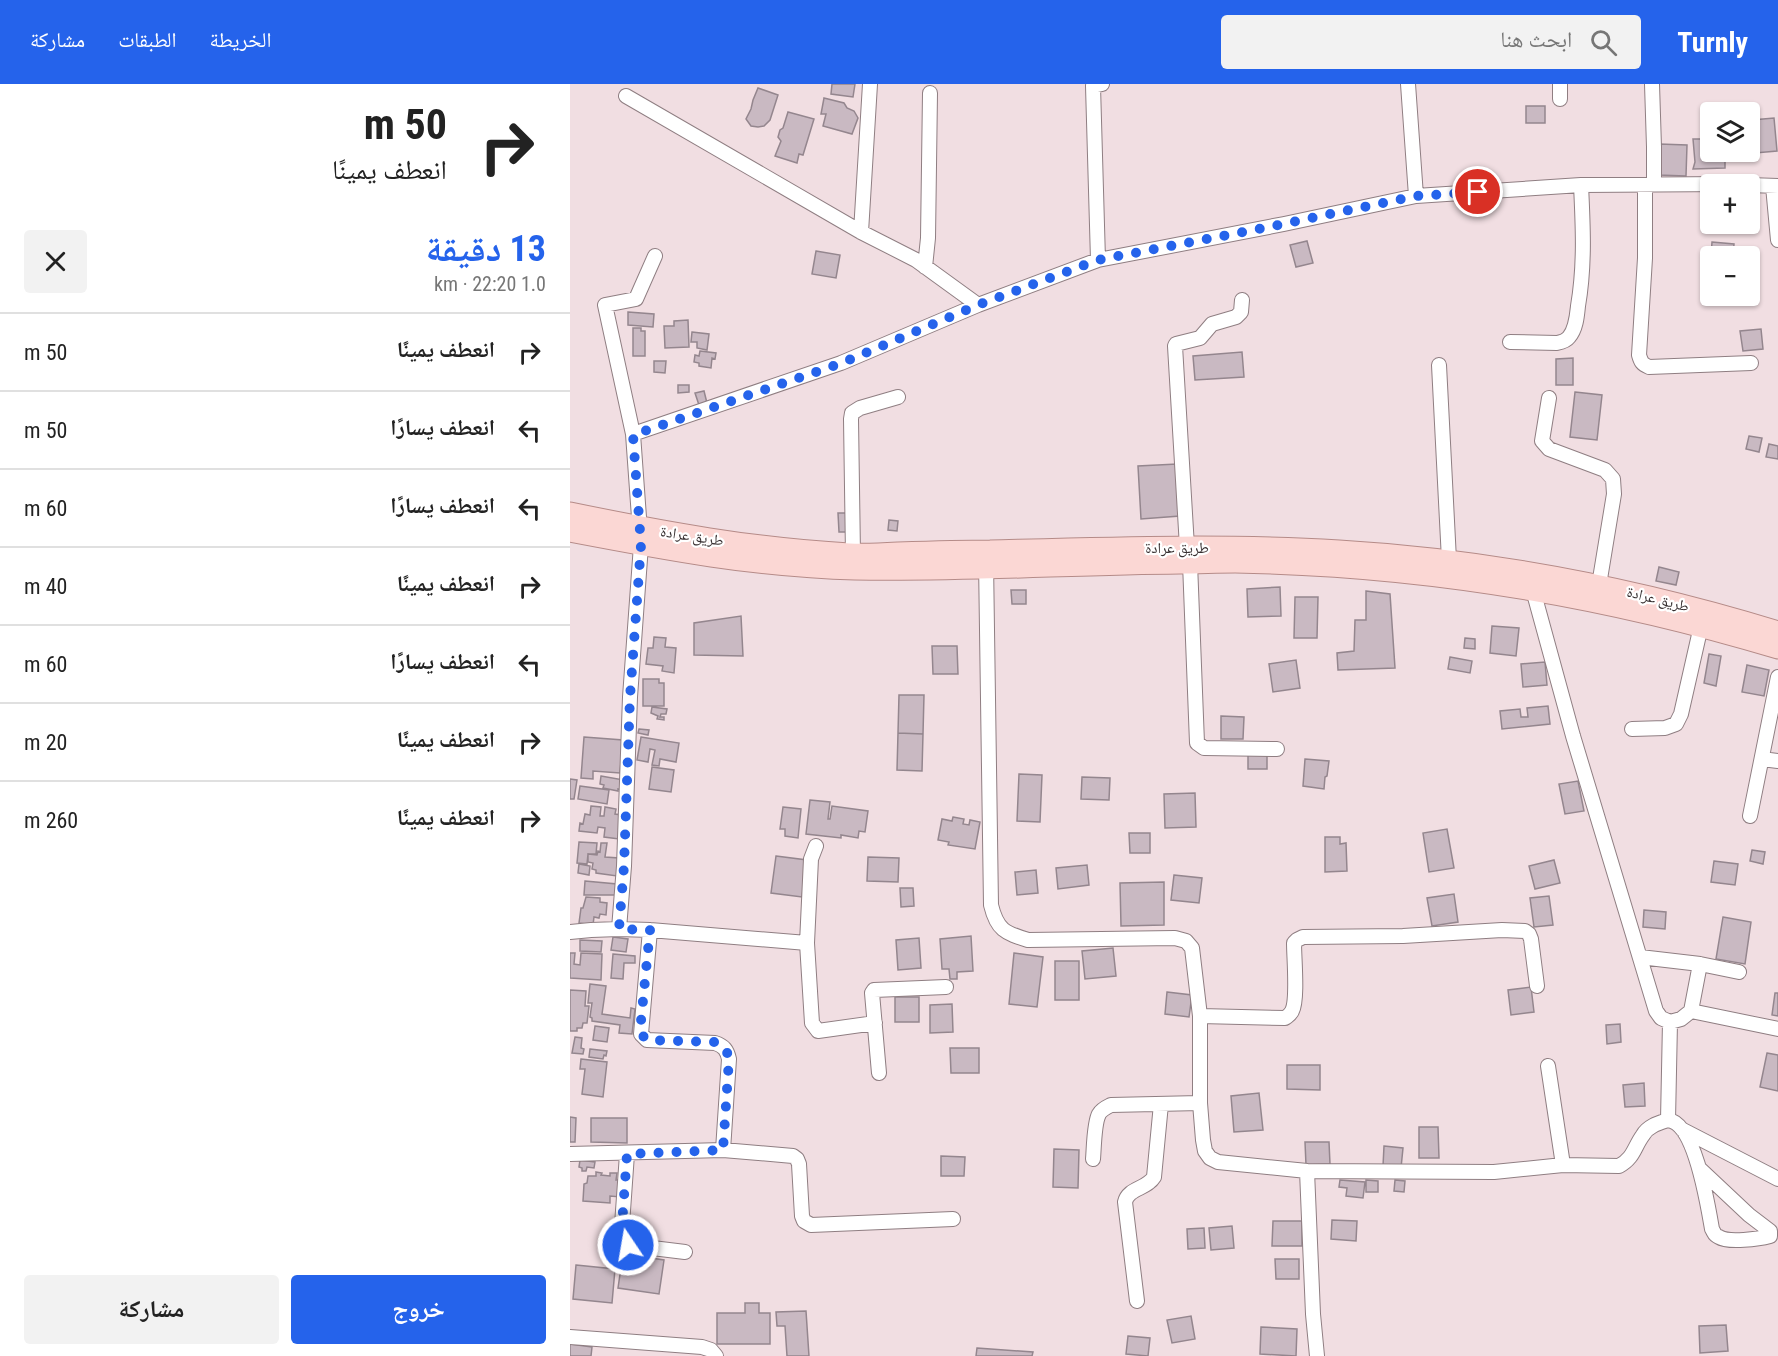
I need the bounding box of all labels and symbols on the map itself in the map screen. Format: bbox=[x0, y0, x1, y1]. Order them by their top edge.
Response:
pin bbox=[1452, 166, 1503, 217]
street label: طريق عرادة bbox=[659, 522, 725, 551]
street label: طريق عرادة bbox=[1145, 539, 1209, 558]
street label: طريق عرادة bbox=[1625, 583, 1691, 616]
position arrow bbox=[596, 1213, 660, 1277]

